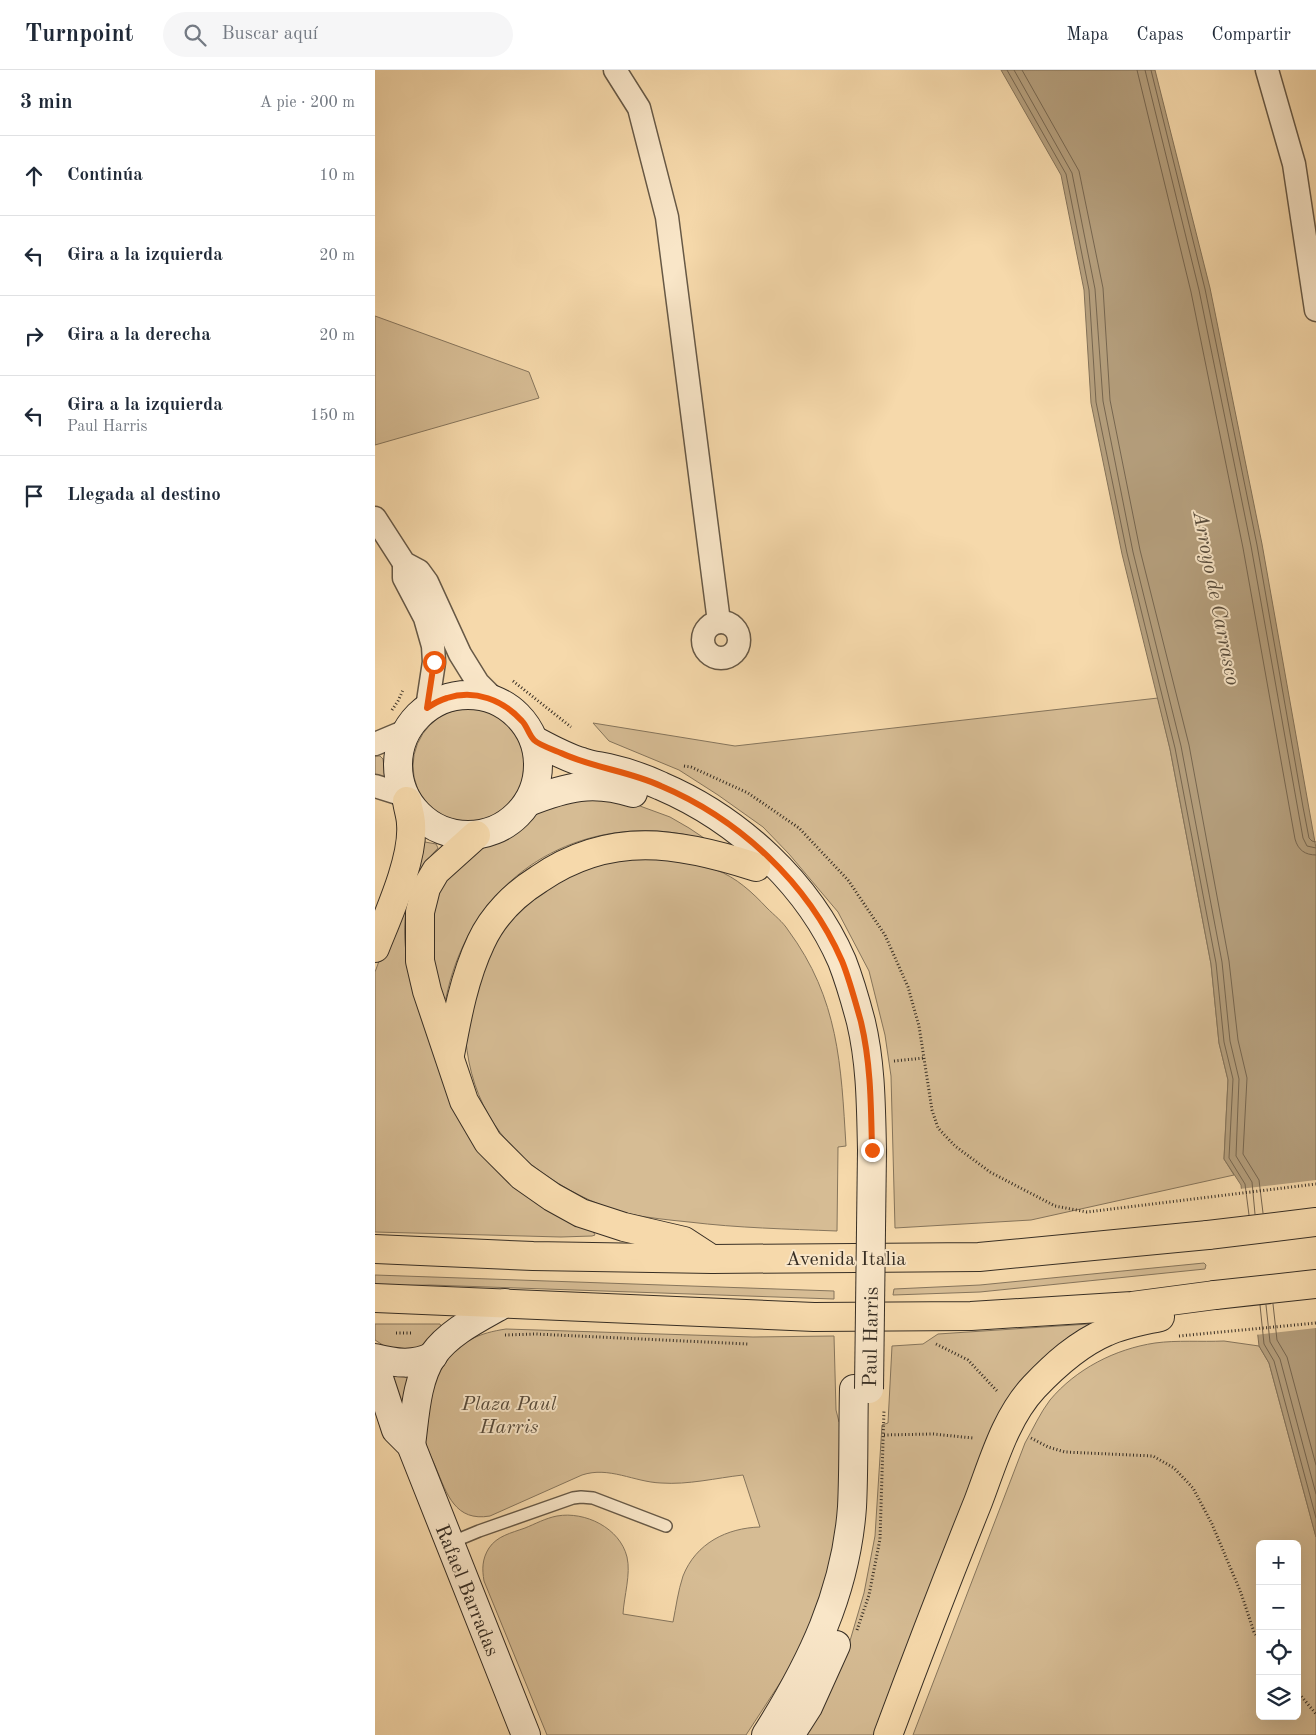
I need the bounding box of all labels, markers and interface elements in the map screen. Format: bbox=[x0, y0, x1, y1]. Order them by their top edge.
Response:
search box bbox=[163, 12, 513, 57]
icon: search bbox=[181, 21, 209, 49]
text: Turnpoint bbox=[25, 23, 133, 47]
text: Buscar aquí bbox=[221, 25, 318, 44]
text: Mapa bbox=[1066, 26, 1109, 44]
text: Capas bbox=[1137, 26, 1184, 44]
text: Compartir bbox=[1212, 26, 1291, 44]
text: 3 min bbox=[20, 92, 73, 113]
text: A pie · 200 m bbox=[260, 95, 355, 111]
icon: ahead bbox=[20, 162, 48, 190]
text: Continúa bbox=[67, 166, 143, 185]
text: 10 m bbox=[319, 168, 355, 184]
icon: left bbox=[20, 242, 48, 270]
text: Gira a la izquierda bbox=[67, 246, 223, 265]
text: 20 m bbox=[319, 248, 355, 264]
icon: right bbox=[20, 322, 48, 350]
text: Gira a la derecha bbox=[67, 326, 211, 345]
text: 20 m bbox=[319, 328, 355, 344]
text: Gira a la izquierda bbox=[67, 396, 223, 415]
icon: left bbox=[20, 402, 48, 430]
text: 150 m bbox=[310, 408, 355, 424]
text: Paul Harris bbox=[67, 419, 147, 435]
icon: arrive bbox=[20, 482, 48, 510]
text: Llegada al destino bbox=[67, 486, 221, 505]
water label: Arroyo de Carrasco bbox=[1188, 508, 1243, 687]
route start bbox=[423, 651, 446, 674]
route end bbox=[861, 1139, 884, 1162]
street label: Avenida Italia bbox=[786, 1250, 906, 1270]
street label: Paul Harris bbox=[861, 1287, 883, 1387]
park label: Plaza Paul Harris bbox=[461, 1395, 557, 1438]
street label: Rafael Barradas bbox=[431, 1522, 502, 1659]
map controls bbox=[1256, 1540, 1301, 1720]
button: + bbox=[1256, 1540, 1301, 1585]
button: − bbox=[1256, 1585, 1301, 1630]
button: locate bbox=[1256, 1630, 1301, 1675]
button: layers bbox=[1256, 1675, 1301, 1720]

